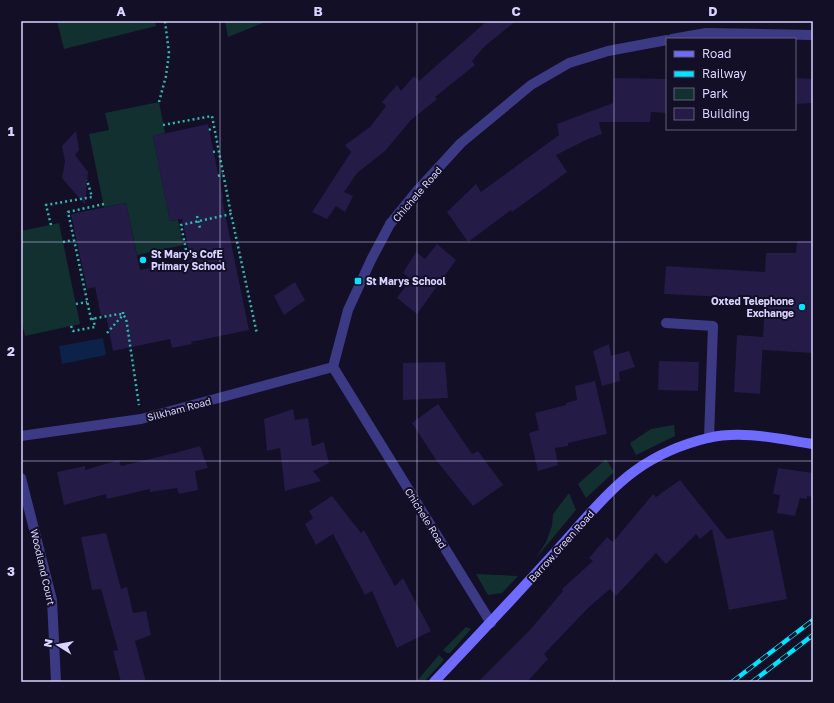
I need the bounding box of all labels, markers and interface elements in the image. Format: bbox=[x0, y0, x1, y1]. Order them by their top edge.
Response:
text: A bbox=[116, 3, 126, 19]
text: B bbox=[313, 3, 323, 19]
text: C bbox=[511, 3, 521, 19]
text: D bbox=[708, 3, 718, 19]
legend bbox=[666, 38, 796, 130]
text: Road bbox=[702, 46, 731, 61]
text: Railway bbox=[702, 66, 747, 81]
text: Park bbox=[702, 86, 728, 101]
text: Building bbox=[702, 106, 750, 121]
text: 1 bbox=[8, 123, 15, 139]
street label: Chichele Road bbox=[390, 164, 444, 224]
place label: St Mary's CofE Primary School bbox=[151, 248, 226, 272]
marker: St Mary's CofE Primary School bbox=[138, 255, 148, 265]
place label: St Marys School bbox=[366, 275, 446, 287]
marker: St Marys School bbox=[353, 276, 363, 286]
place label: Oxted Telephone Exchange bbox=[711, 295, 794, 319]
marker: Oxted Telephone Exchange bbox=[797, 302, 807, 312]
text: 2 bbox=[7, 343, 15, 359]
street label: Silkham Road bbox=[146, 395, 212, 423]
street label: Chichele Road bbox=[403, 486, 449, 550]
street label: Barrow Green Road bbox=[526, 508, 596, 584]
street label: Woodland Court bbox=[28, 528, 58, 606]
text: 3 bbox=[7, 563, 15, 579]
north arrow bbox=[38, 625, 78, 665]
text: N bbox=[41, 638, 55, 648]

